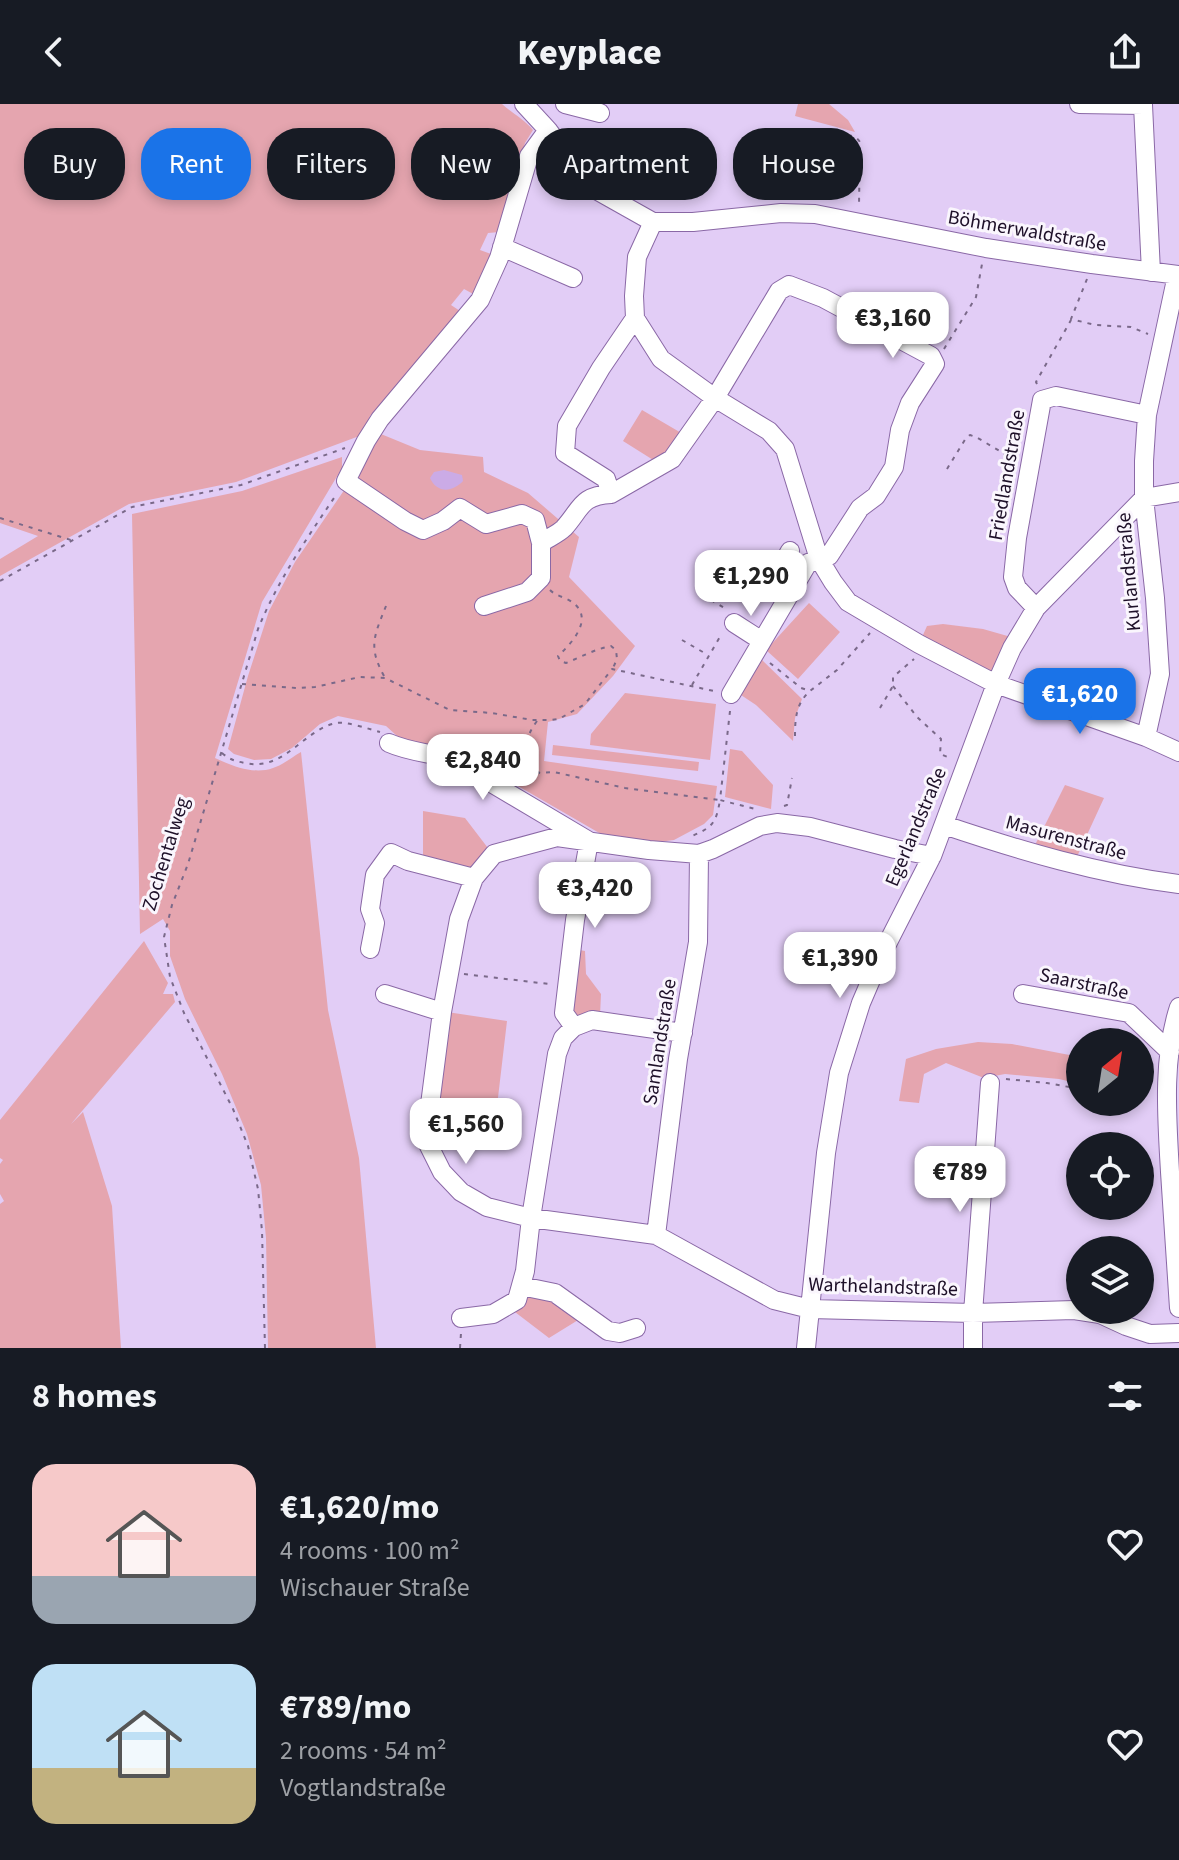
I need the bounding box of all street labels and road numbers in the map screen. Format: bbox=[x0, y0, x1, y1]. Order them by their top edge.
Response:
street label: Böhmerwaldstraße bbox=[946, 203, 1109, 259]
street label: Friedlandstraße bbox=[982, 407, 1032, 543]
street label: Kurlandstraße bbox=[1110, 511, 1148, 633]
street label: Egerlandstraße bbox=[878, 763, 954, 891]
street label: Zochentalweg bbox=[135, 794, 197, 914]
street label: Masurenstraße bbox=[1002, 808, 1130, 868]
street label: Saarstraße bbox=[1037, 961, 1131, 1007]
street label: Samlandstraße bbox=[636, 977, 684, 1107]
street label: Warthelandstraße bbox=[808, 1270, 958, 1304]

